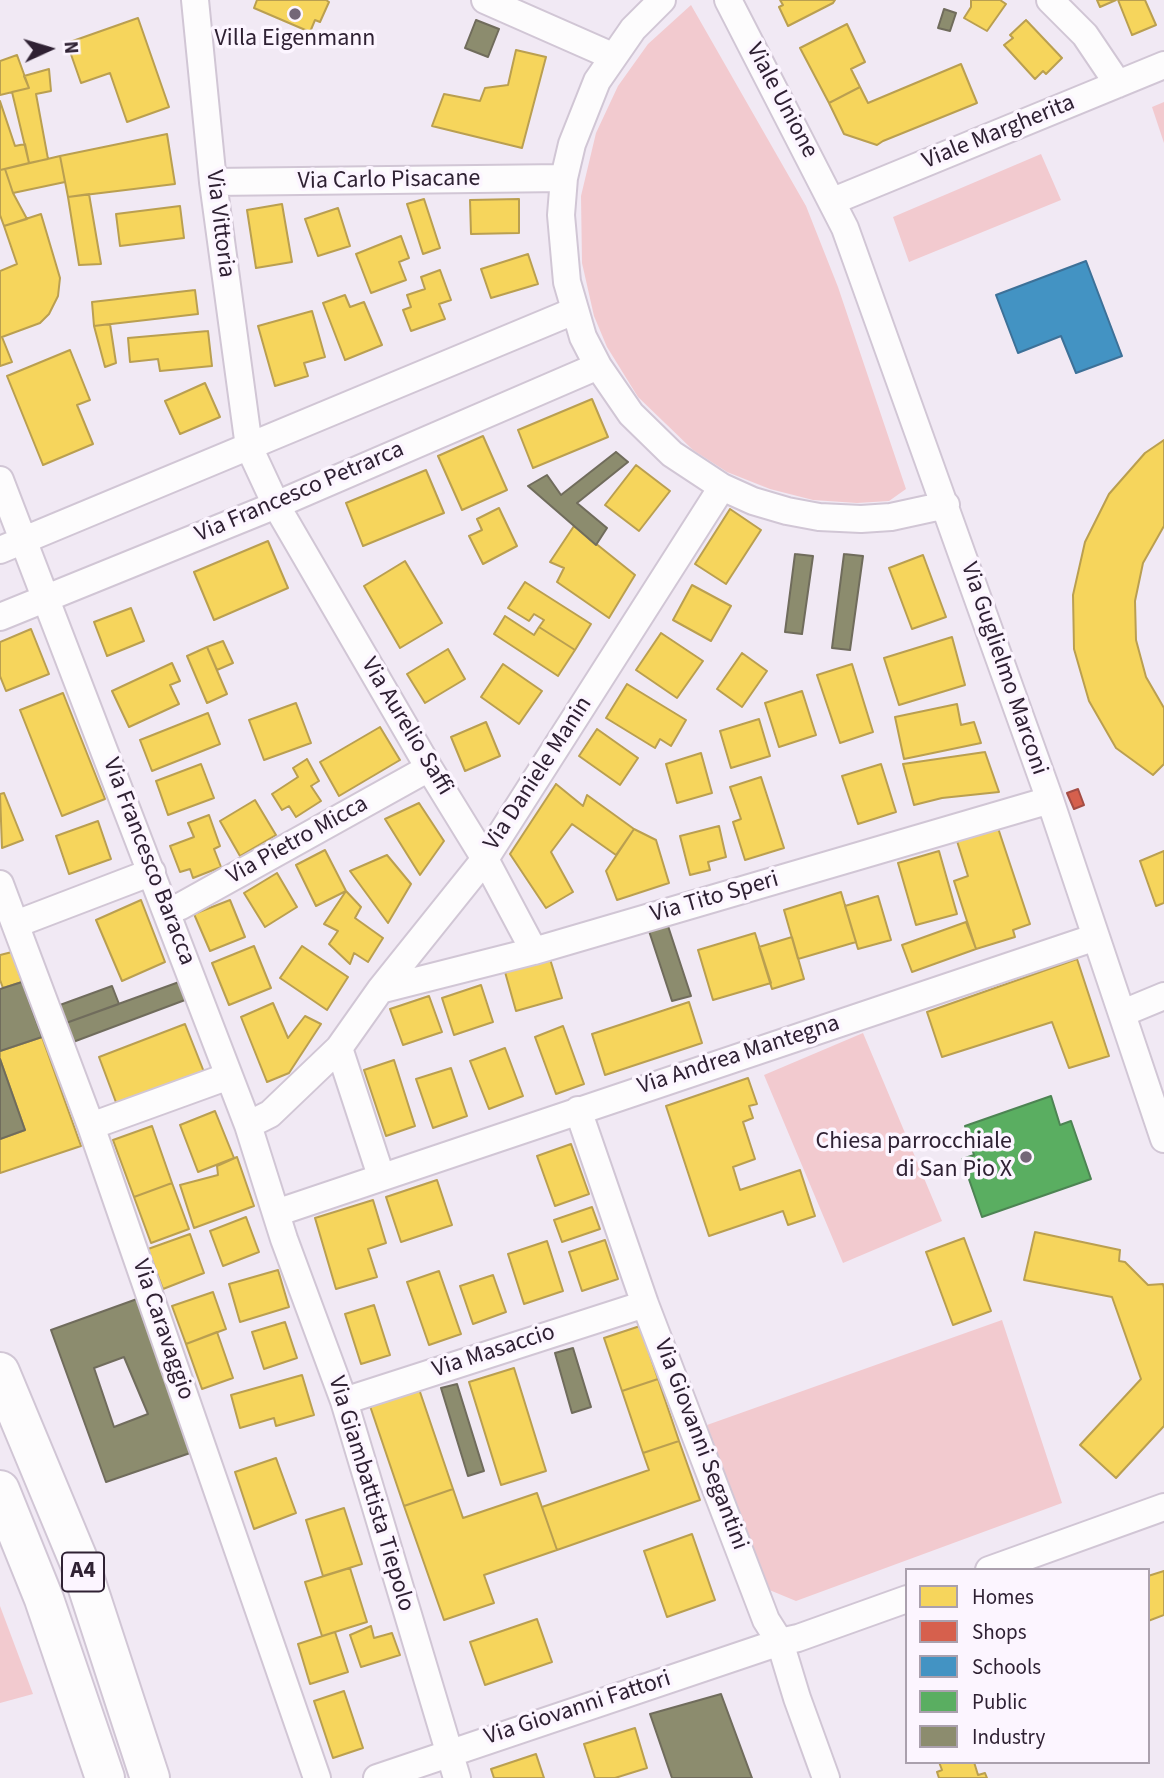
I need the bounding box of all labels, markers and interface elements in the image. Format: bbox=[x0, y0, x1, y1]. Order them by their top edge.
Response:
marker: Villa Eigenmann bbox=[287, 6, 303, 22]
north arrow bbox=[14, 14, 84, 84]
place label: Villa Eigenmann bbox=[215, 26, 375, 54]
street label: Viale Unione bbox=[739, 39, 823, 163]
text: N bbox=[57, 40, 84, 55]
street label: Viale Margherita bbox=[919, 89, 1079, 177]
street label: Via Carlo Pisacane bbox=[297, 165, 481, 197]
street label: Via Vittoria bbox=[198, 169, 240, 279]
street label: Via Francesco Petrarca bbox=[191, 436, 409, 550]
street label: Via Guglielmo Marconi bbox=[953, 559, 1053, 779]
street label: Via Aurelio Saffi bbox=[354, 653, 458, 801]
street label: Via Daniele Manin bbox=[479, 692, 599, 856]
street label: Via Francesco Baracca bbox=[95, 754, 201, 970]
street label: Via Pietro Micca bbox=[222, 790, 374, 892]
street label: Via Tito Speri bbox=[648, 866, 782, 930]
street label: Via Andrea Mantegna bbox=[634, 1010, 844, 1102]
place label: Chiesa parrocchiale di San Pio X bbox=[816, 1129, 1012, 1185]
marker: Chiesa parrocchiale di San Pio X bbox=[1018, 1149, 1034, 1165]
street label: Via Caravaggio bbox=[124, 1256, 200, 1404]
street label: Via Masaccio bbox=[429, 1319, 559, 1385]
street label: Via Giovanni Segantini bbox=[647, 1336, 753, 1554]
street label: Via Giambattista Tiepolo bbox=[320, 1373, 420, 1615]
road number: A4 bbox=[62, 1553, 104, 1592]
legend bbox=[905, 1568, 1150, 1764]
text: Homes bbox=[972, 1582, 1034, 1612]
text: Shops bbox=[972, 1617, 1026, 1647]
text: Schools bbox=[972, 1652, 1041, 1682]
street label: Via Giovanni Fattori bbox=[481, 1665, 675, 1753]
text: Public bbox=[972, 1687, 1027, 1717]
text: Industry bbox=[972, 1722, 1045, 1752]

